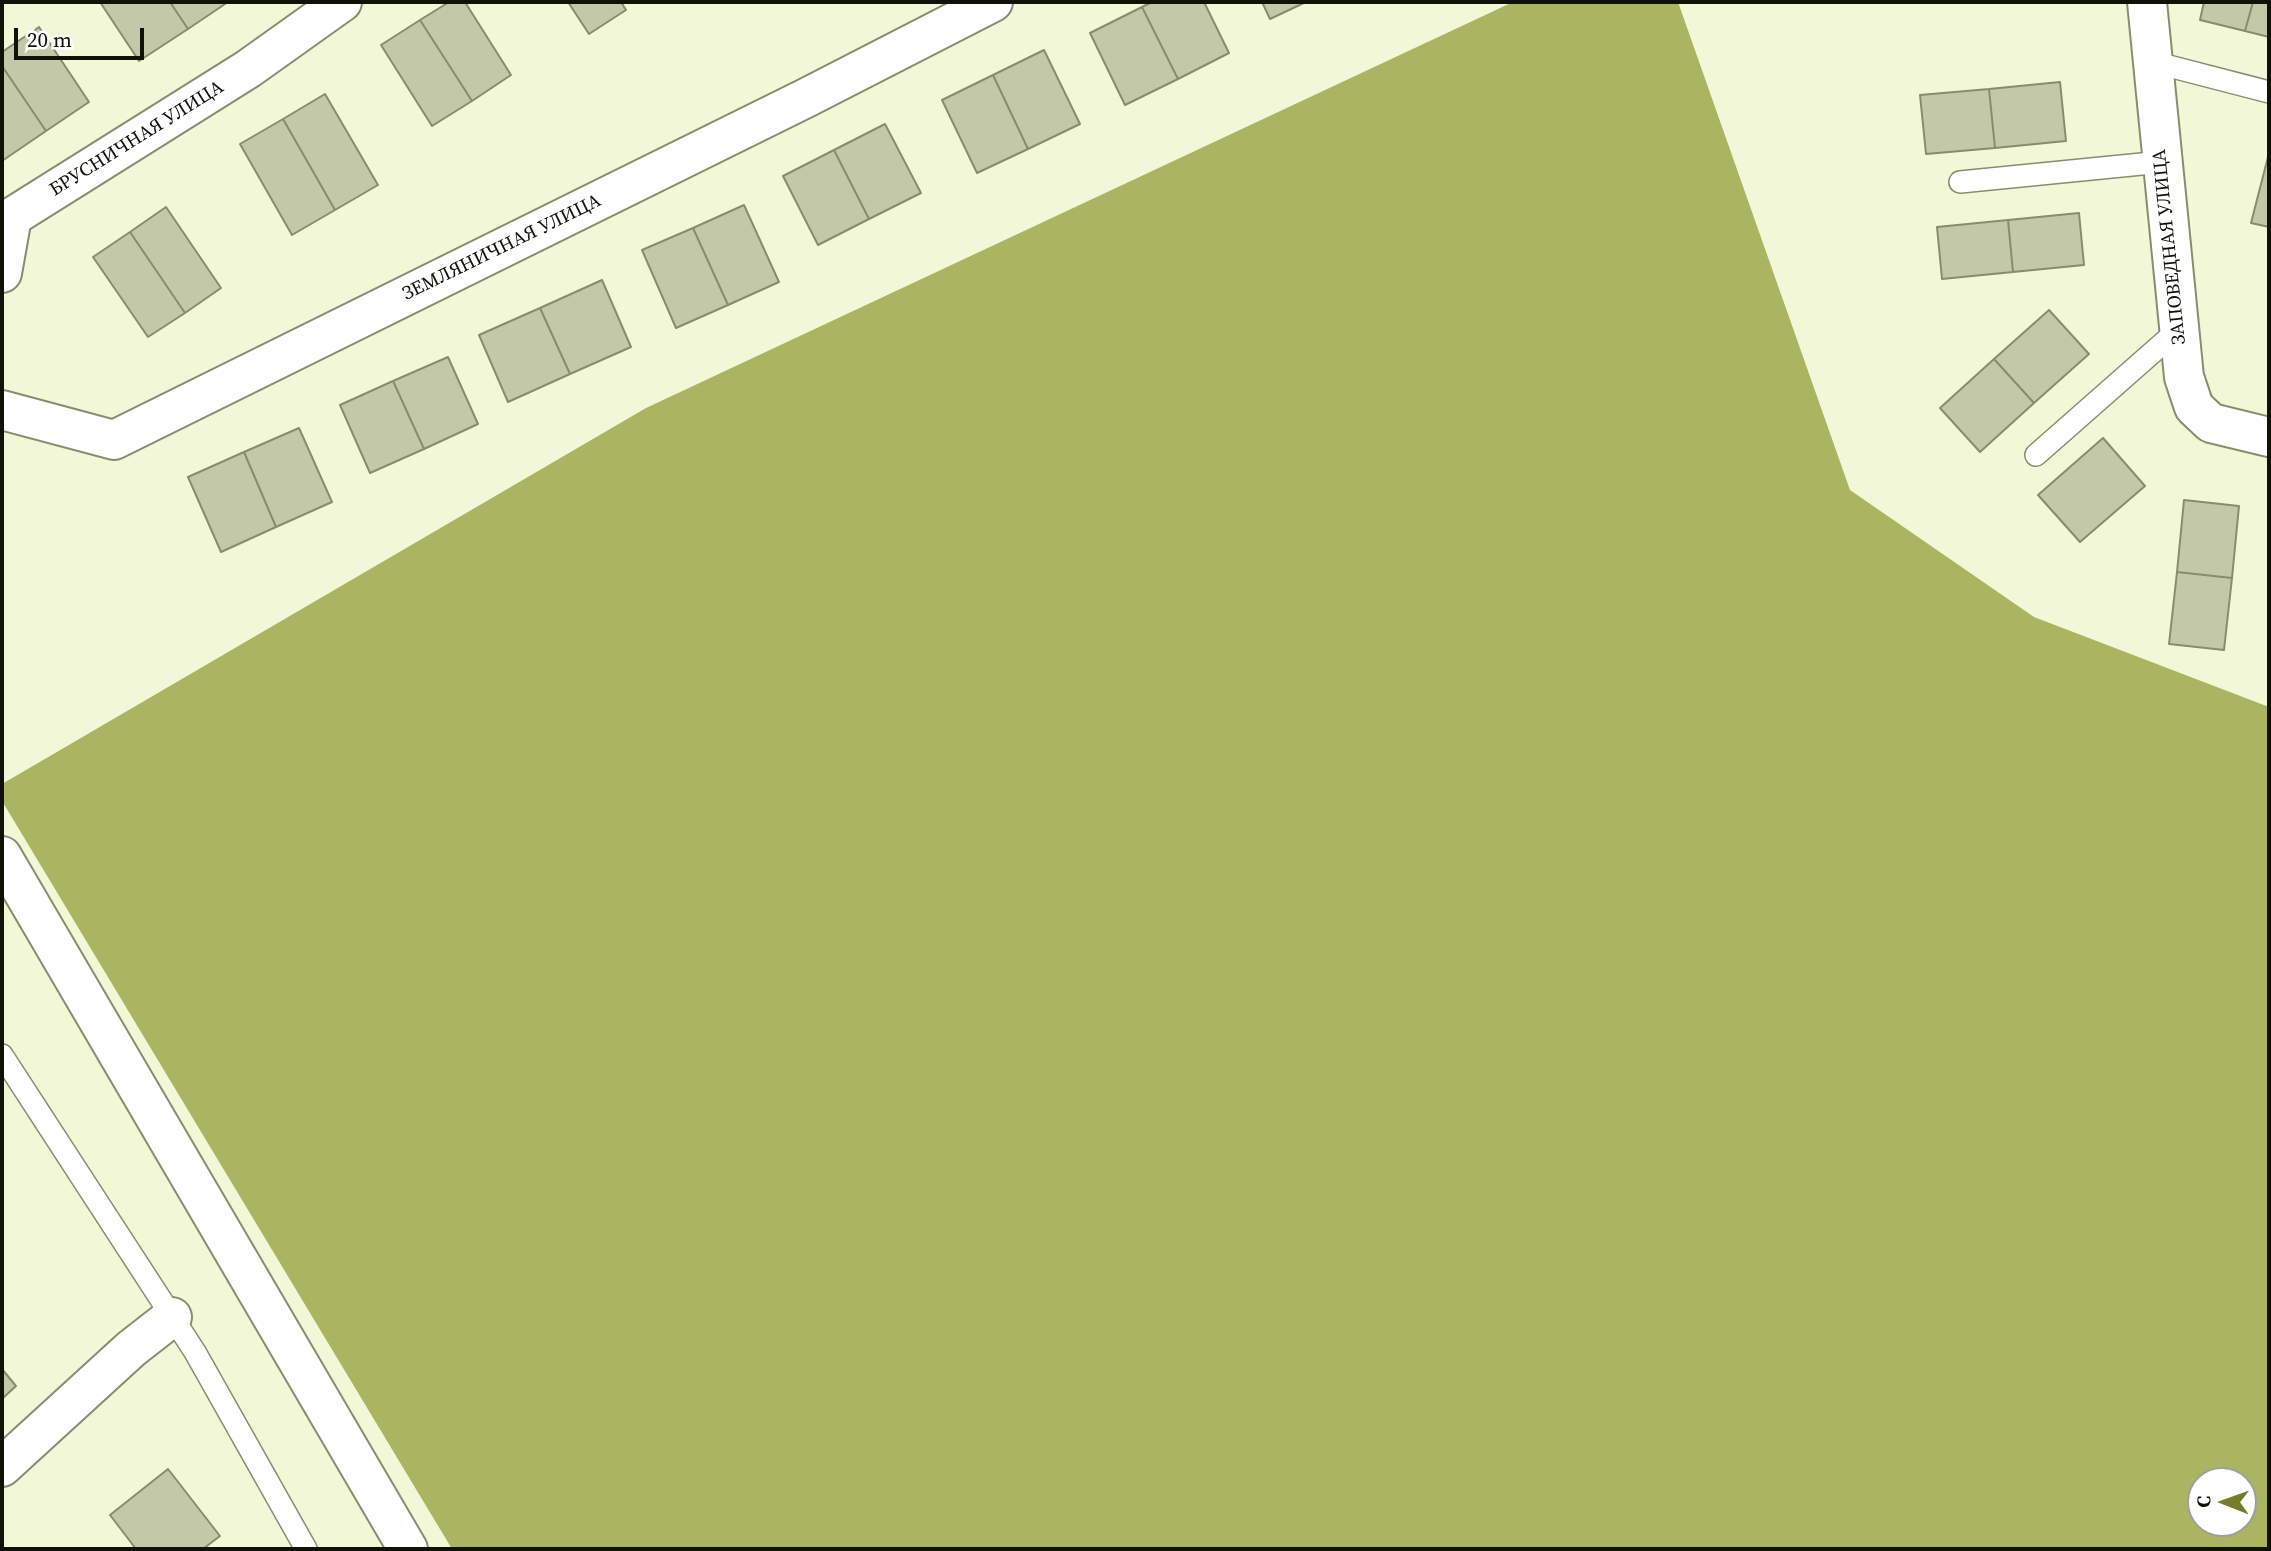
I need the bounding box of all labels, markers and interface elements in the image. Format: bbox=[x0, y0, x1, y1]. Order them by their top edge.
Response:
scale bar bbox=[18, 14, 147, 58]
text: 20 m bbox=[27, 25, 72, 54]
street label: БРУСНИЧНАЯ УЛИЦА bbox=[46, 76, 228, 202]
street label: ЗАПОВЕДНАЯ УЛИЦА bbox=[2148, 148, 2192, 346]
street label: ЗЕМЛЯНИЧНАЯ УЛИЦА bbox=[399, 190, 605, 306]
north arrow bbox=[2187, 1467, 2257, 1537]
text: С bbox=[2190, 1496, 2216, 1508]

